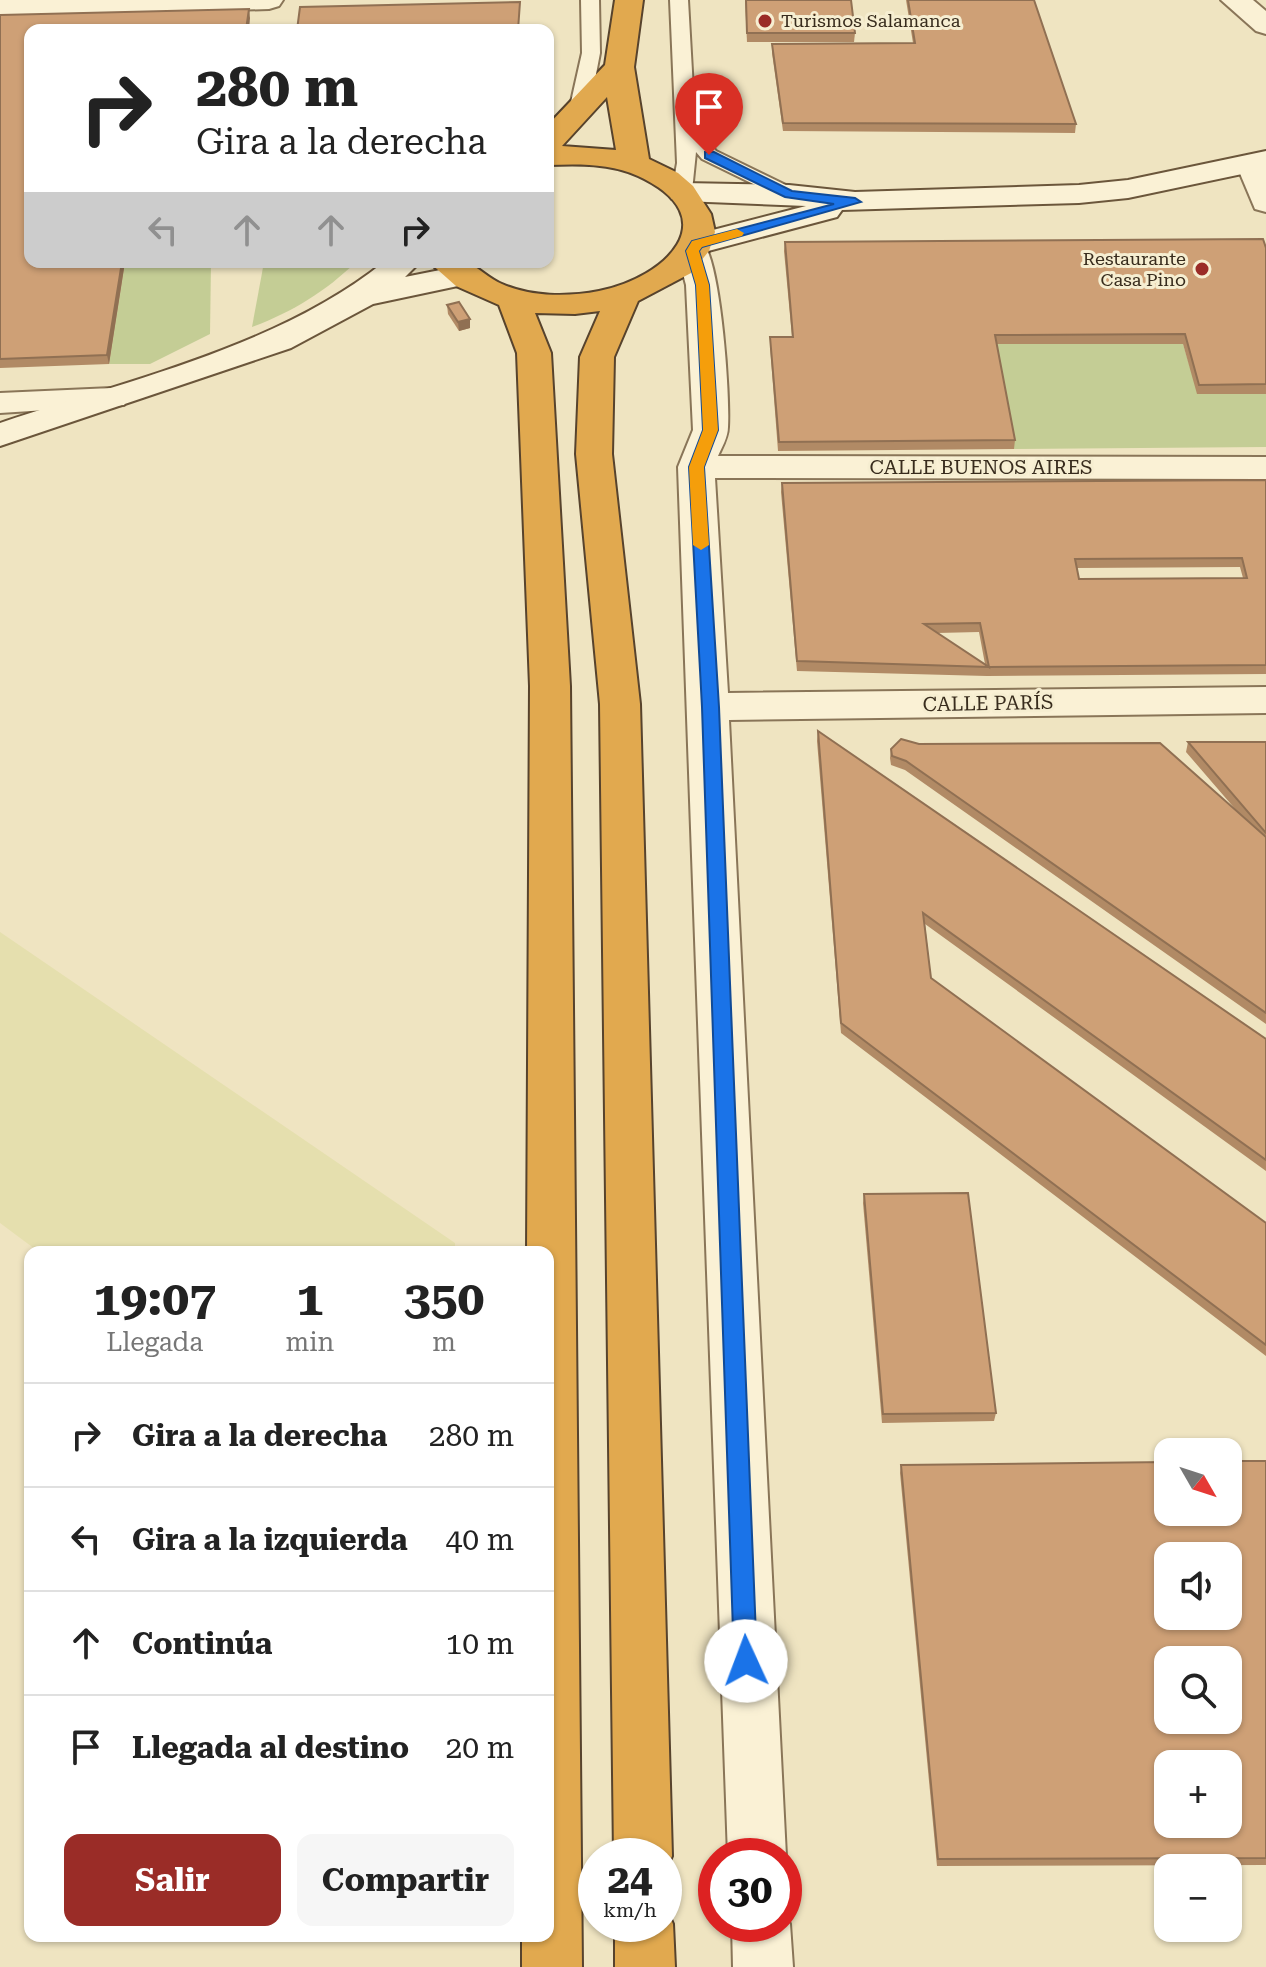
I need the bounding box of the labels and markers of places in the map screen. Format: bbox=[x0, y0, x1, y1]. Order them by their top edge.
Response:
place label: Turismos Salamanca bbox=[781, 10, 961, 31]
marker: Turismos Salamanca bbox=[756, 12, 774, 30]
pin bbox=[675, 73, 743, 155]
place label: Restaurante Casa Pino bbox=[1083, 248, 1186, 290]
marker: Restaurante Casa Pino bbox=[1193, 260, 1211, 278]

